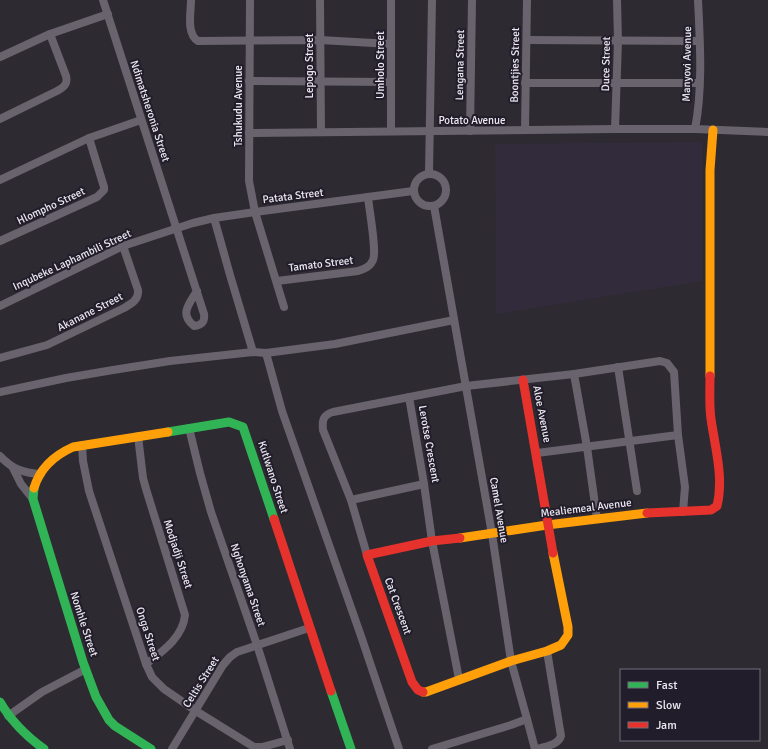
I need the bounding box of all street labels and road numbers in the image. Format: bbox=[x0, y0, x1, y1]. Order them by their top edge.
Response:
street label: Manyovi Avenue bbox=[680, 26, 694, 102]
street label: Boontjies Street bbox=[508, 27, 522, 103]
street label: Lengana Street bbox=[453, 29, 467, 101]
street label: Umholo Street bbox=[374, 31, 387, 99]
street label: Lepogo Street bbox=[303, 33, 316, 99]
street label: Duce Street bbox=[599, 36, 613, 92]
street label: Ndimatsheronia Street bbox=[127, 59, 173, 163]
street label: Tshukudu Avenue bbox=[232, 65, 245, 147]
street label: Potato Avenue bbox=[438, 114, 506, 127]
street label: Hlompho Street bbox=[15, 184, 87, 227]
street label: Patata Street bbox=[262, 186, 324, 206]
street label: Inqubeke Laphambili Street bbox=[11, 227, 133, 293]
street label: Tamato Street bbox=[288, 254, 354, 274]
street label: Akanane Street bbox=[55, 290, 125, 334]
street label: Aloe Avenue bbox=[530, 384, 554, 444]
street label: Lerotse Crescent bbox=[416, 404, 442, 484]
street label: Kutlwano Street bbox=[255, 439, 291, 515]
street label: Camel Avenue bbox=[487, 476, 511, 544]
street label: Mealiemeal Avenue bbox=[540, 496, 632, 520]
street label: Modjadji Street bbox=[161, 518, 195, 590]
street label: Nghonyama Street bbox=[228, 542, 268, 628]
street label: Cat Crescent bbox=[382, 576, 414, 636]
street label: Nomhle Street bbox=[67, 590, 101, 658]
street label: Onga Street bbox=[133, 605, 163, 663]
street label: Celtis Street bbox=[180, 654, 222, 710]

